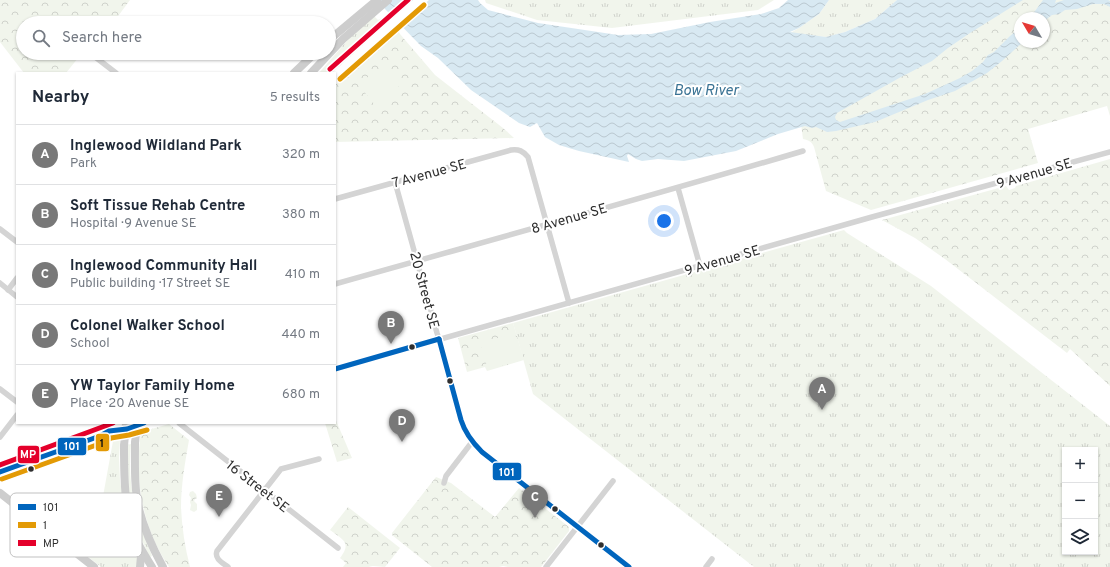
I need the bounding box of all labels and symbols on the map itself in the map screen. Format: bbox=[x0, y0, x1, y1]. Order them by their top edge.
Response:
north arrow bbox=[1014, 12, 1050, 48]
water label: Bow River bbox=[673, 82, 740, 101]
street label: 7 Avenue SE bbox=[390, 156, 468, 193]
street label: 9 Avenue SE bbox=[995, 156, 1074, 193]
street label: 8 Avenue SE bbox=[530, 200, 609, 238]
your location bbox=[654, 211, 674, 231]
street label: 9 Avenue SE bbox=[683, 243, 762, 280]
street label: 20 Street SE bbox=[405, 250, 442, 331]
pin: B bbox=[378, 311, 404, 344]
unlabelled marker bbox=[407, 342, 417, 352]
unlabelled marker bbox=[445, 376, 455, 386]
pin: A bbox=[809, 377, 835, 410]
pin: D bbox=[389, 409, 415, 442]
line badge: 1 bbox=[95, 433, 110, 452]
line badge: 101 bbox=[57, 437, 87, 456]
text: 1 bbox=[100, 437, 104, 451]
text: 101 bbox=[64, 440, 80, 454]
line badge: MP bbox=[17, 445, 40, 464]
text: MP bbox=[20, 448, 36, 462]
street label: 16 Street SE bbox=[222, 457, 292, 517]
line badge: 101 bbox=[492, 462, 522, 481]
unlabelled marker bbox=[26, 464, 36, 474]
text: 101 bbox=[499, 466, 515, 480]
pin: E bbox=[206, 484, 232, 517]
pin: C bbox=[522, 485, 548, 518]
legend bbox=[10, 493, 142, 557]
text: 101 bbox=[43, 501, 58, 515]
unlabelled marker bbox=[550, 504, 560, 514]
text: 1 bbox=[43, 519, 47, 533]
text: MP bbox=[43, 537, 59, 551]
unlabelled marker bbox=[596, 540, 606, 550]

